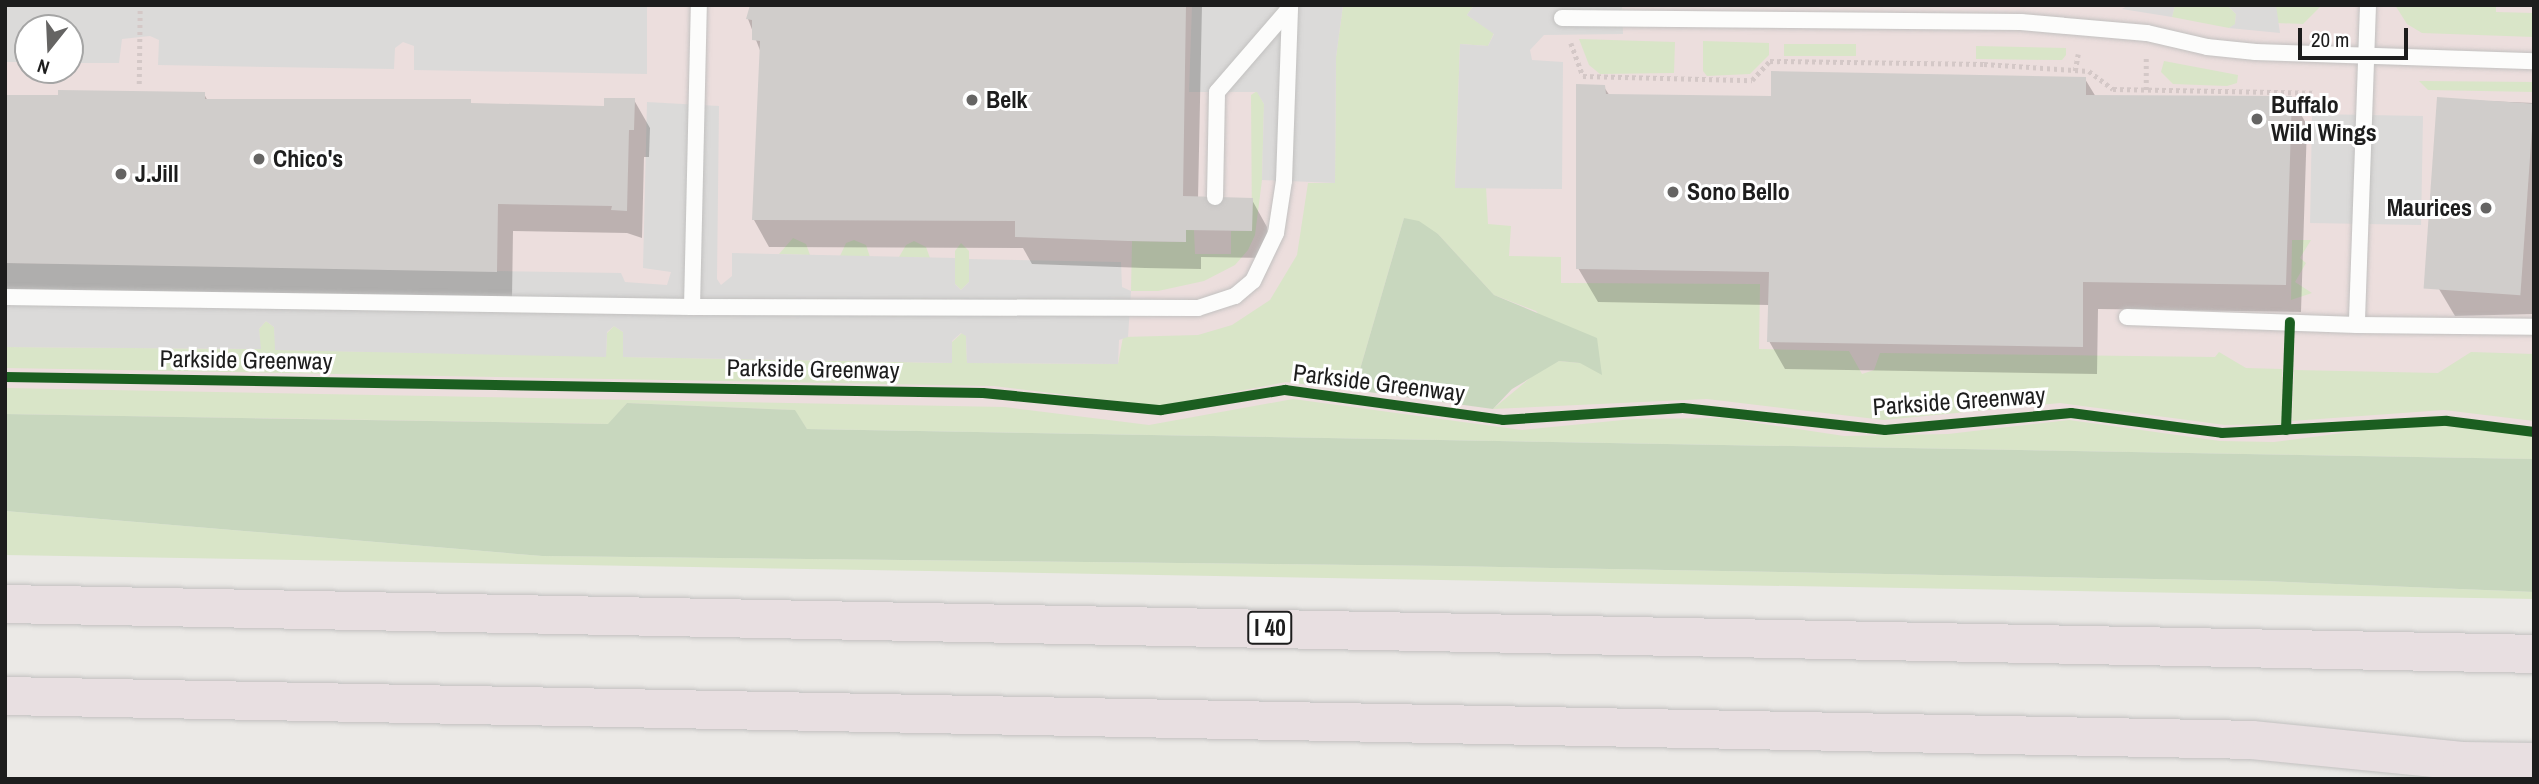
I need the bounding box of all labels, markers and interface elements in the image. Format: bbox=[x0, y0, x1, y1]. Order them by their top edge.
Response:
north arrow bbox=[14, 14, 84, 84]
scale bar bbox=[2301, 14, 2411, 58]
text: 20 m bbox=[2311, 25, 2349, 54]
text: N bbox=[34, 53, 52, 81]
place label: Belk bbox=[986, 86, 1028, 114]
place label: Buffalo Wild Wings bbox=[2271, 91, 2377, 147]
marker: Belk bbox=[964, 92, 980, 108]
marker: Buffalo Wild Wings bbox=[2249, 111, 2265, 127]
place label: Chico's bbox=[273, 145, 343, 173]
marker: Chico's bbox=[251, 151, 267, 167]
place label: J.Jill bbox=[135, 160, 179, 188]
marker: J.Jill bbox=[113, 166, 129, 182]
place label: Sono Bello bbox=[1687, 178, 1790, 206]
marker: Sono Bello bbox=[1665, 184, 1681, 200]
place label: Maurices bbox=[2387, 194, 2472, 222]
marker: Maurices bbox=[2478, 200, 2494, 216]
street label: Parkside Greenway bbox=[159, 344, 333, 376]
street label: Parkside Greenway bbox=[726, 353, 900, 385]
street label: Parkside Greenway bbox=[1291, 358, 1467, 408]
street label: Parkside Greenway bbox=[1872, 381, 2046, 421]
road number: I 40 bbox=[1247, 608, 1293, 648]

